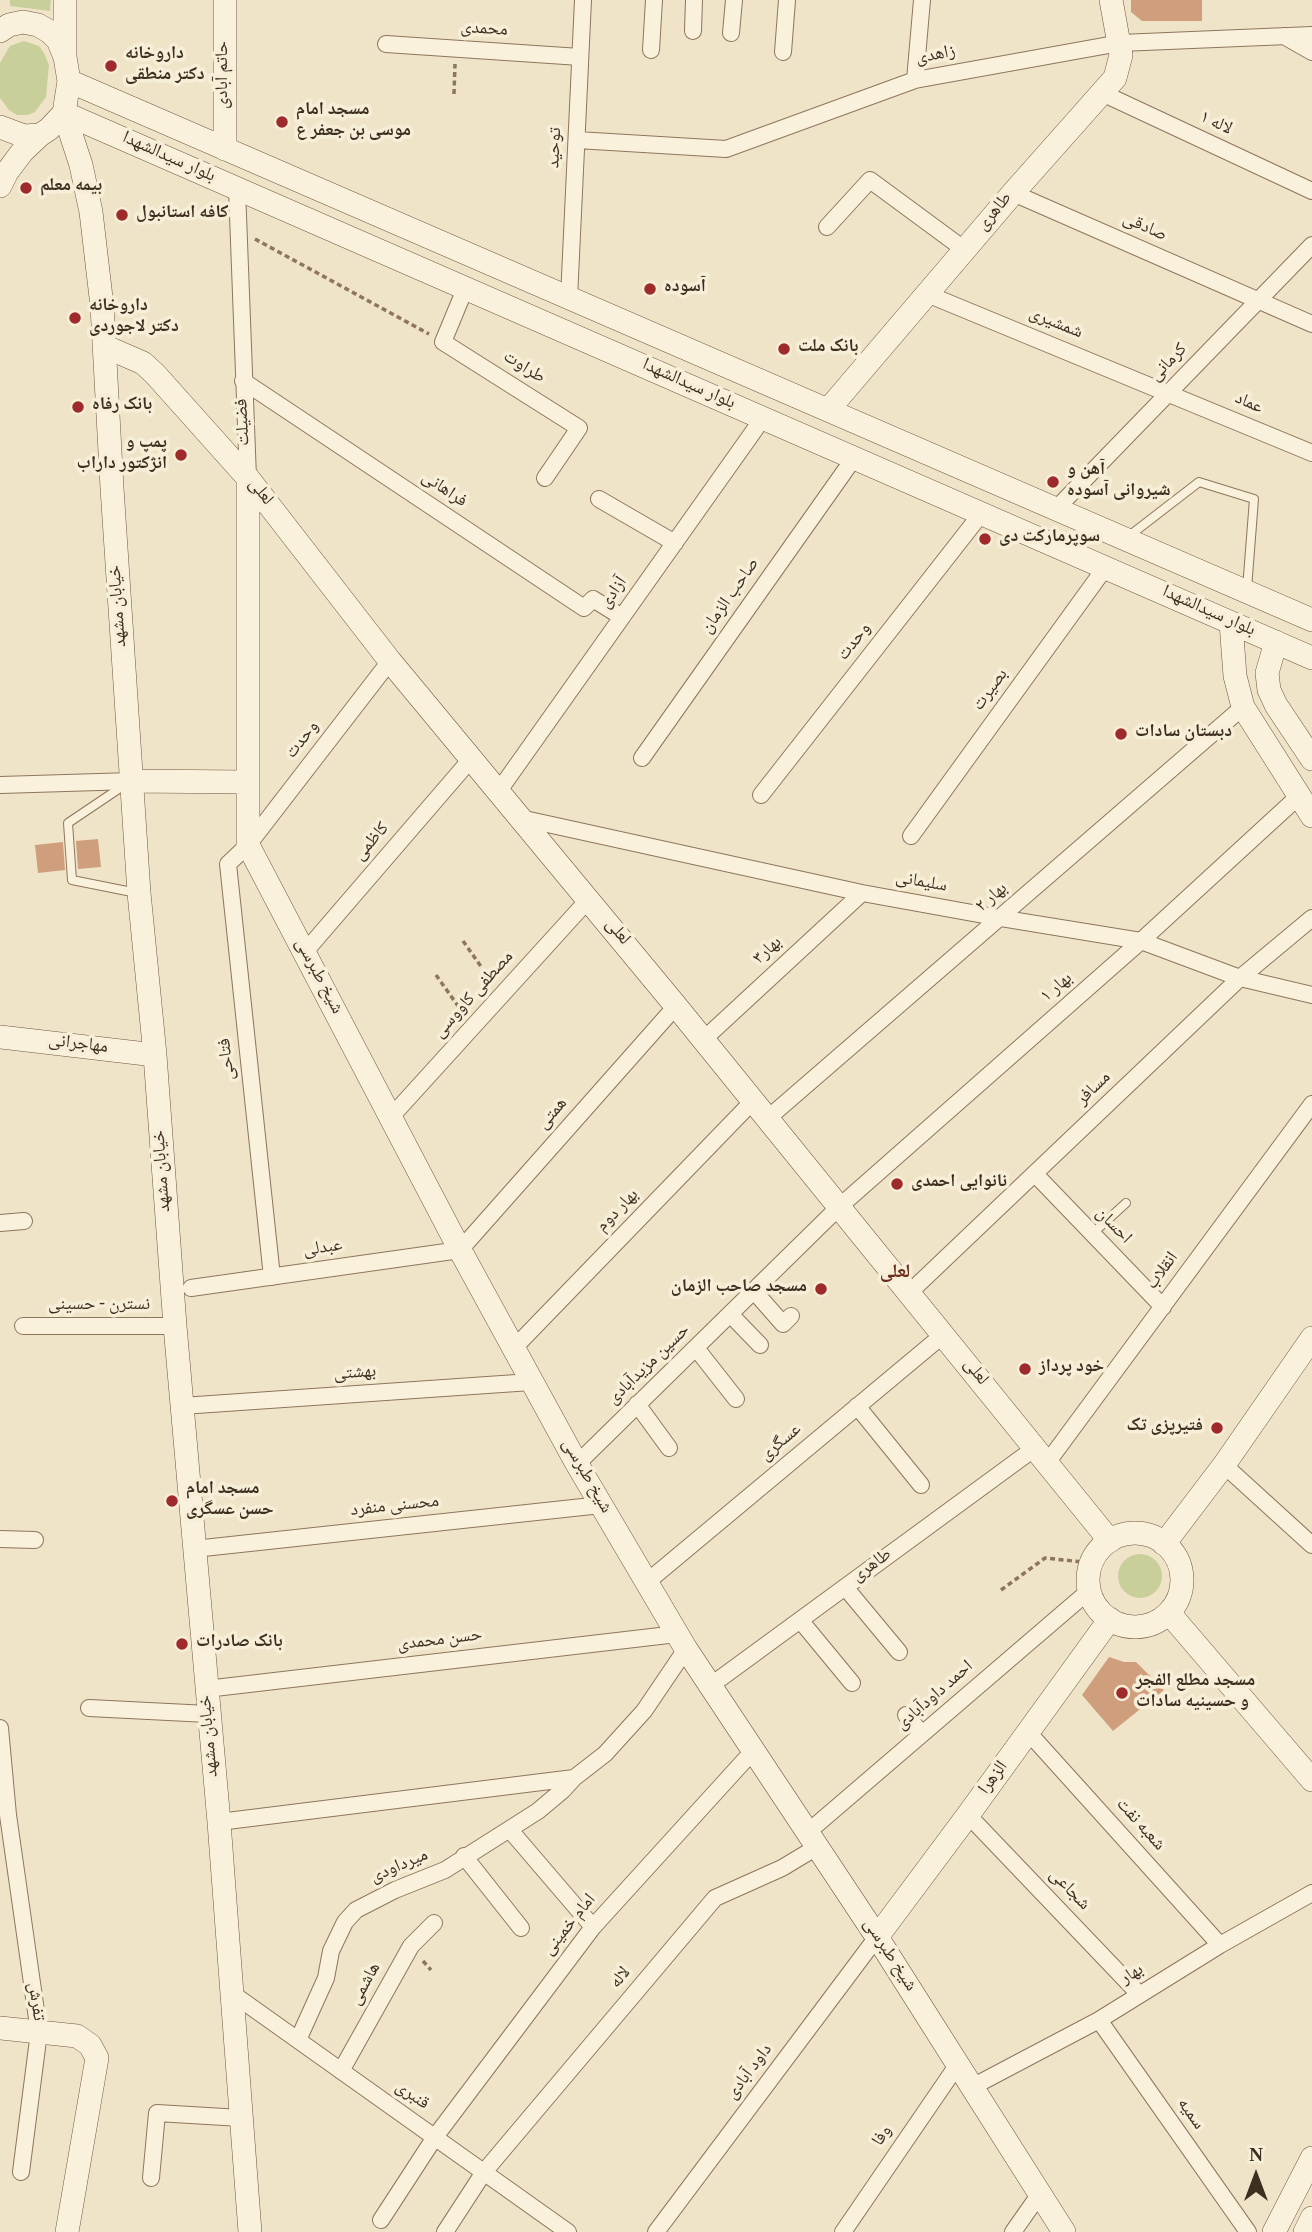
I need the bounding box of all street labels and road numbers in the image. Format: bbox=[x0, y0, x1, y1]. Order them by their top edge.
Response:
street label: محمدی bbox=[460, 19, 508, 43]
street label: حاتم آبادی bbox=[214, 41, 236, 109]
street label: زاهدی bbox=[914, 43, 958, 71]
street label: لاله ۱ bbox=[1195, 108, 1235, 142]
street label: توحید bbox=[545, 127, 569, 169]
street label: بلوار سیدالشهدا bbox=[118, 129, 218, 189]
street label: طاهری bbox=[974, 189, 1018, 237]
street label: صادقی bbox=[1119, 210, 1169, 248]
street label: شمشیری bbox=[1025, 304, 1085, 346]
street label: کرمانی bbox=[1147, 340, 1193, 388]
street label: طراوت bbox=[498, 348, 548, 390]
street label: بلوار سیدالشهدا bbox=[638, 356, 738, 416]
street label: عماد bbox=[1231, 389, 1265, 421]
street label: فضیلت bbox=[233, 398, 257, 446]
street label: فراهانی bbox=[416, 468, 470, 514]
street label: لعلی bbox=[242, 475, 276, 511]
street label: صاحب الزمان bbox=[698, 555, 766, 639]
street label: خیابان مشهد bbox=[106, 564, 134, 648]
street label: آزادی bbox=[596, 574, 634, 614]
street label: بلوار سیدالشهدا bbox=[1158, 583, 1258, 643]
street label: وحدت bbox=[834, 620, 878, 666]
street label: بصیرت bbox=[970, 666, 1014, 716]
street label: وحدت bbox=[282, 718, 326, 764]
street label: کاظمی bbox=[351, 819, 395, 867]
street label: سلیمانی bbox=[894, 869, 948, 899]
street label: بهار ۲ bbox=[973, 879, 1013, 919]
street label: لعلی bbox=[599, 915, 633, 951]
street label: بهار۳ bbox=[750, 933, 788, 971]
street label: شیخ طبرسی bbox=[288, 935, 346, 1019]
street label: مصطفی کاووسی bbox=[430, 948, 520, 1044]
street label: بهار ۱ bbox=[1038, 969, 1078, 1009]
street label: مهاجرانی bbox=[47, 1032, 109, 1060]
street label: فتاحی bbox=[216, 1037, 242, 1081]
street label: مسافر bbox=[1073, 1069, 1117, 1111]
street label: همتی bbox=[534, 1095, 574, 1135]
street label: خیابان مشهد bbox=[150, 1129, 178, 1213]
street label: بهار دوم bbox=[593, 1186, 645, 1238]
street label: احسان bbox=[1089, 1204, 1135, 1250]
street label: عبدلی bbox=[302, 1237, 344, 1263]
street label: انقلاب bbox=[1143, 1249, 1185, 1295]
street label: نسترن - حسینی bbox=[48, 1296, 150, 1318]
street label: حسین مزیدآبادی bbox=[604, 1321, 696, 1411]
street label: لعلی bbox=[957, 1355, 991, 1391]
street label: بهشتی bbox=[333, 1363, 377, 1387]
street label: عسگری bbox=[757, 1420, 807, 1468]
street label: شیخ طبرسی bbox=[555, 1436, 615, 1518]
street label: محسنی منفرد bbox=[350, 1493, 440, 1523]
street label: طاهری bbox=[849, 1545, 897, 1589]
street label: حسن محمدی bbox=[396, 1626, 484, 1658]
street label: احمد داودآبادی bbox=[893, 1657, 979, 1737]
street label: خیابان مشهد bbox=[197, 1694, 225, 1778]
street label: الزهرا bbox=[976, 1758, 1014, 1800]
street label: شعبه نفت bbox=[1110, 1795, 1168, 1857]
street label: میرداودی bbox=[368, 1846, 432, 1890]
street label: شجاعی bbox=[1043, 1866, 1093, 1916]
street label: امام خمینی bbox=[540, 1891, 602, 1961]
street label: شیخ طبرسی bbox=[856, 1915, 920, 1997]
street label: هاشمی bbox=[347, 1960, 387, 2010]
street label: بهار bbox=[1117, 1961, 1149, 1991]
street label: لاله bbox=[607, 1964, 637, 1994]
street label: تفرش bbox=[21, 1981, 47, 2023]
street label: داود آبادی bbox=[723, 2041, 779, 2105]
street label: قنبری bbox=[390, 2078, 432, 2116]
street label: سمیه bbox=[1170, 2095, 1208, 2135]
street label: وفا bbox=[869, 2122, 899, 2152]

